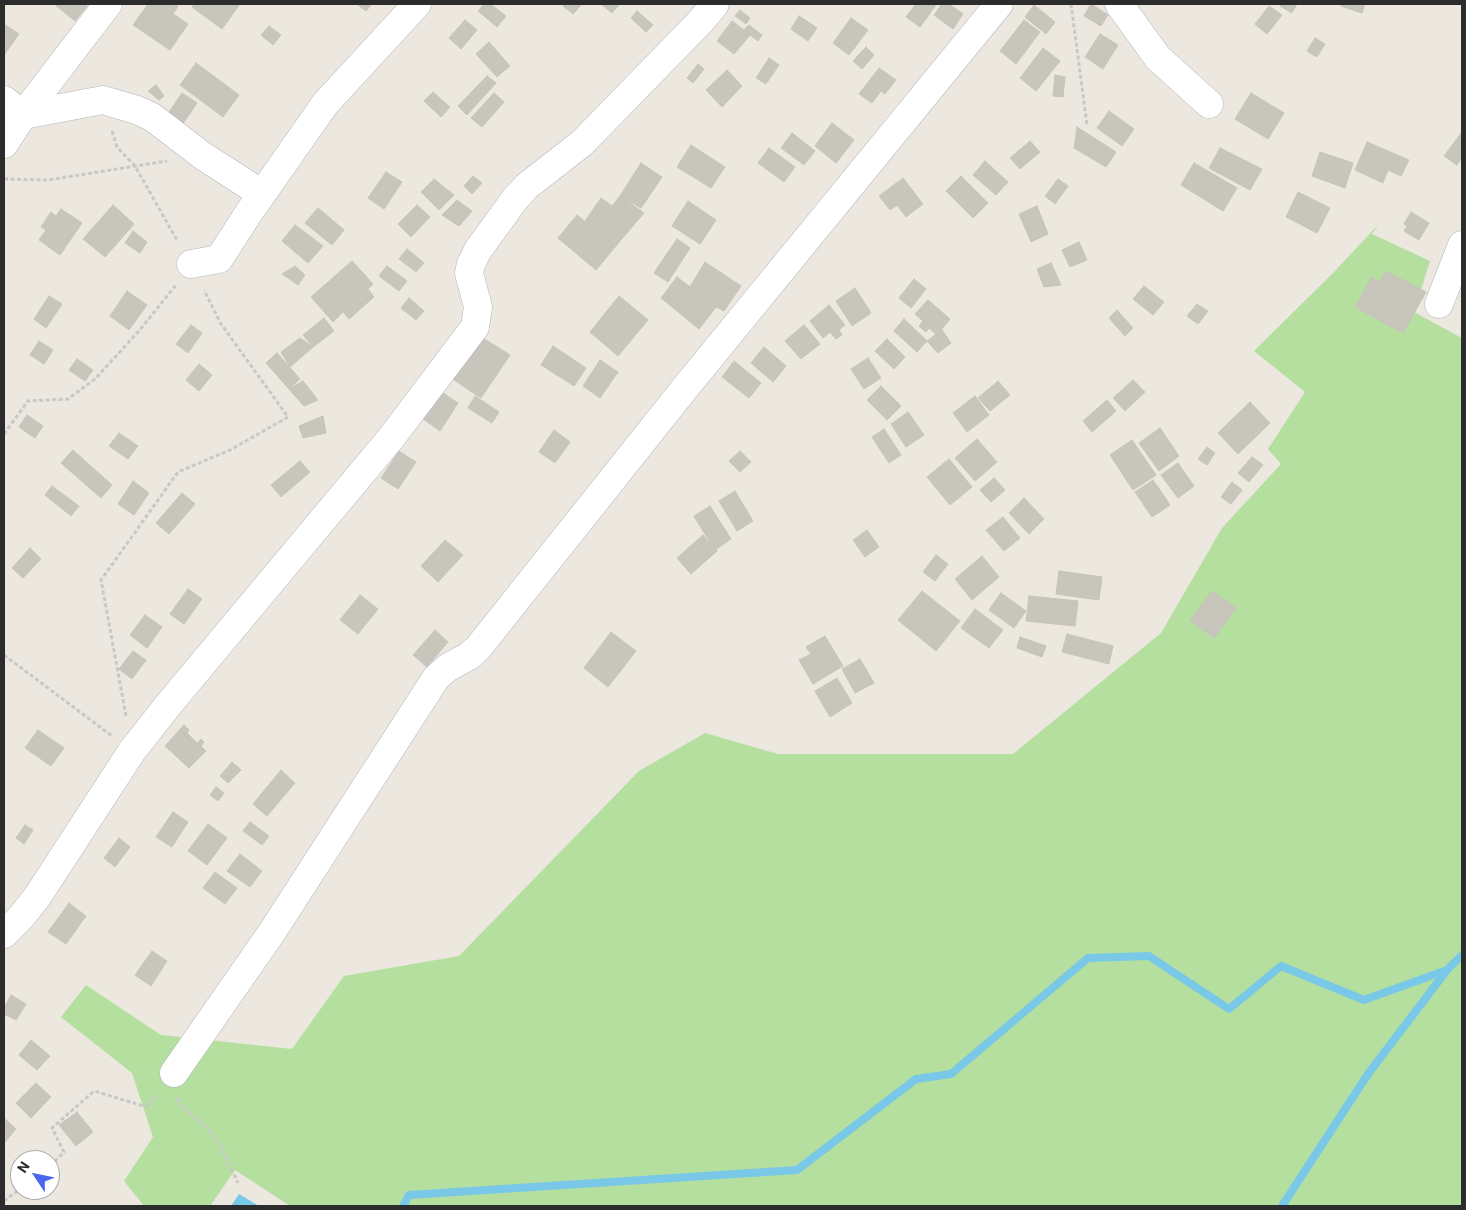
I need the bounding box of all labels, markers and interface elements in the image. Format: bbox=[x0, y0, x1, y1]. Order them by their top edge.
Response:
north arrow bbox=[10, 1150, 60, 1200]
text: N bbox=[14, 1159, 33, 1176]

